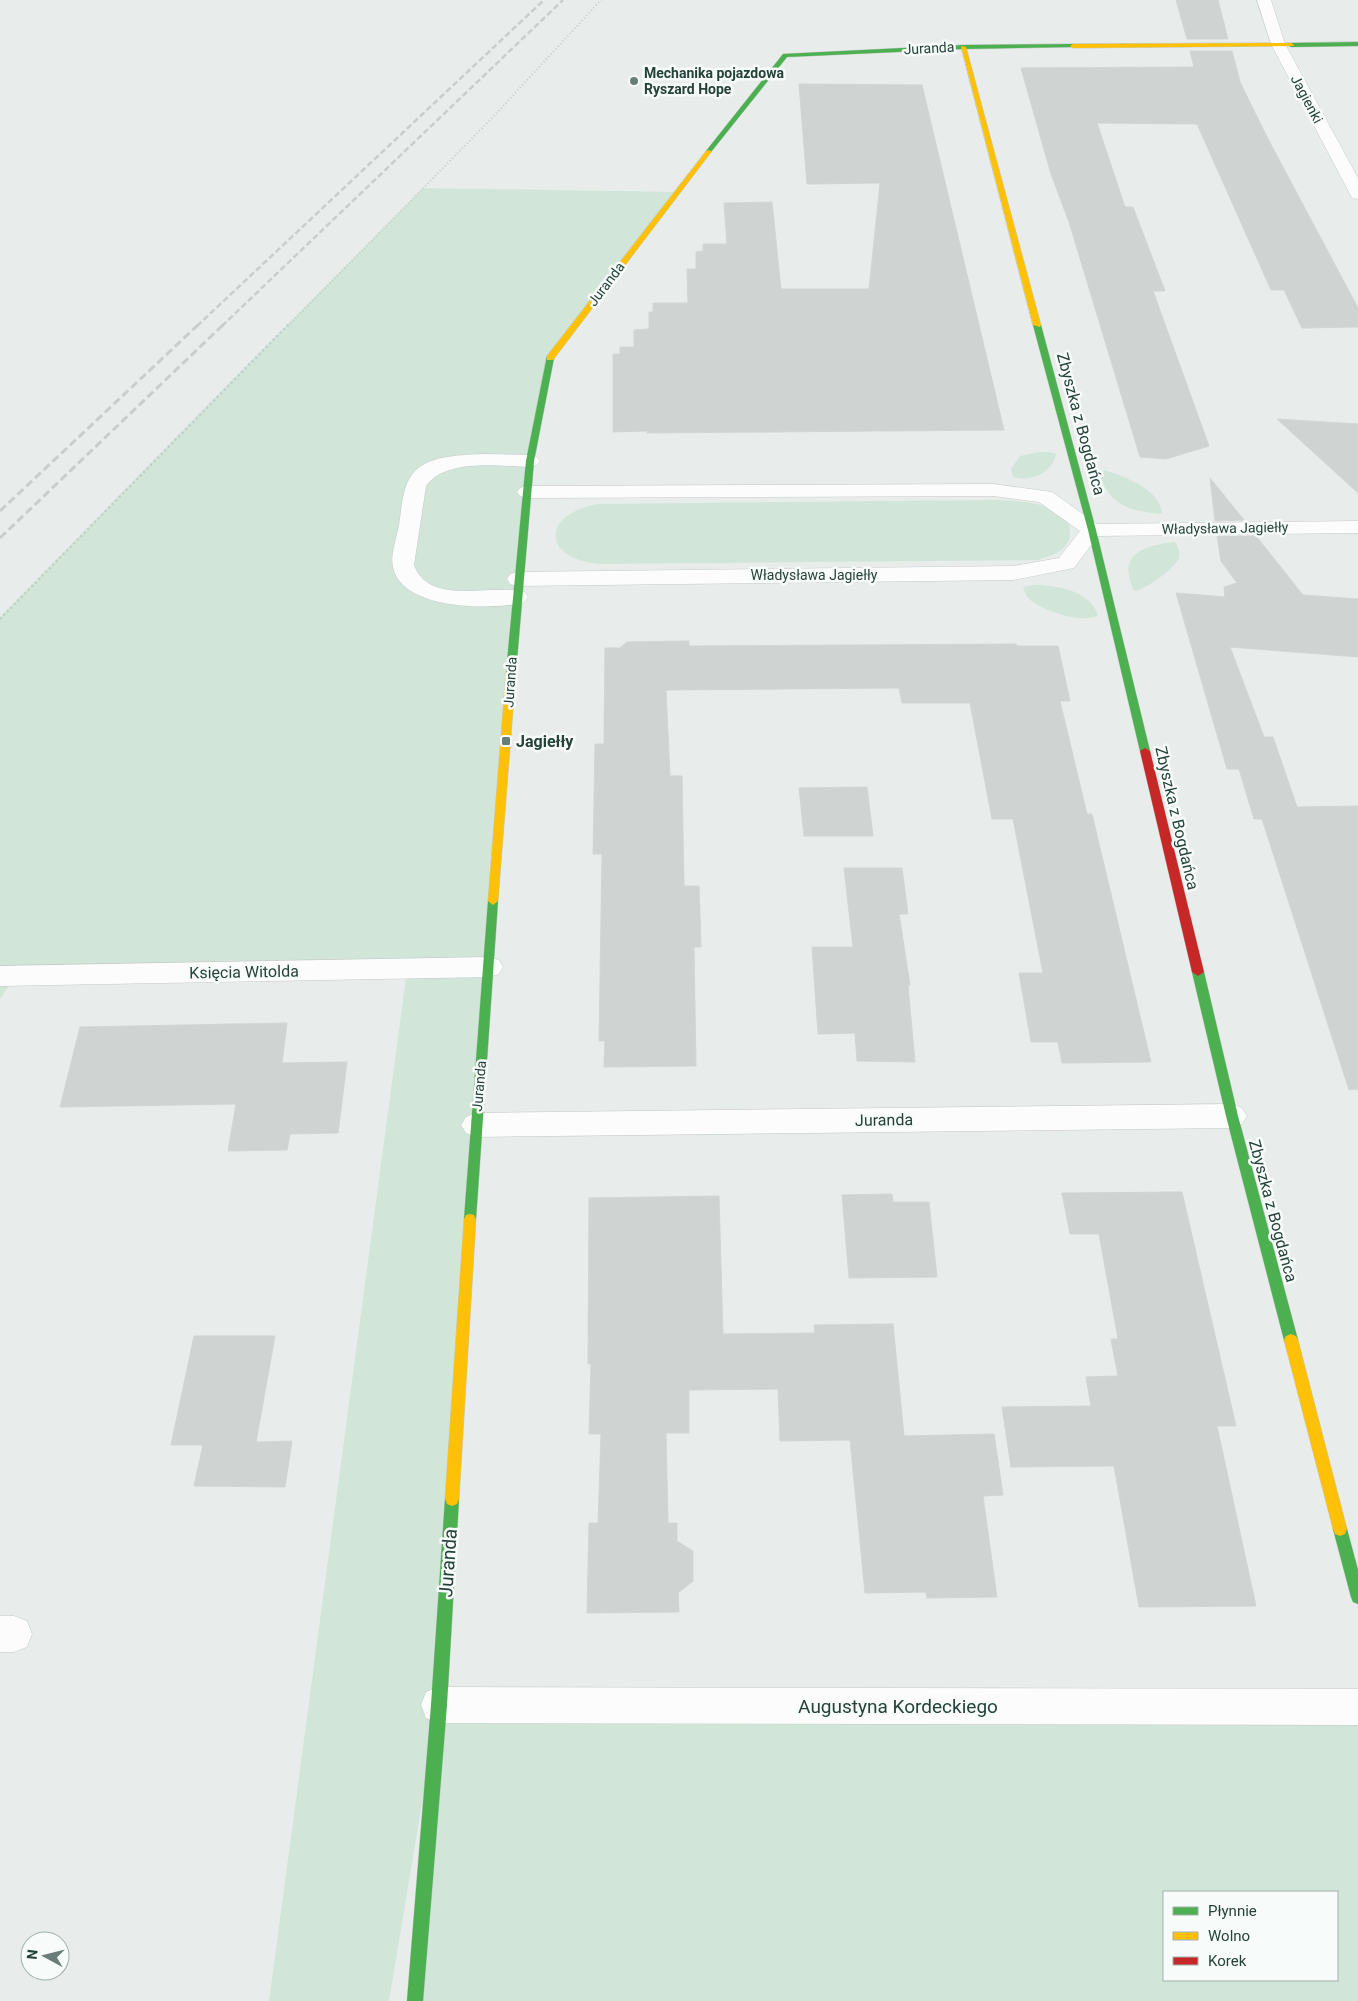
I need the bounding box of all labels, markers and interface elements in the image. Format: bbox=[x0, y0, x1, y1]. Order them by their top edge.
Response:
street label: Juranda bbox=[903, 39, 955, 57]
place label: Mechanika pojazdowa Ryszard Hope bbox=[644, 65, 784, 97]
street label: Jagienki bbox=[1288, 72, 1326, 126]
marker: Mechanika pojazdowa Ryszard Hope bbox=[628, 75, 640, 87]
street label: Juranda bbox=[584, 259, 628, 309]
street label: Zbyszka z Bogdańca bbox=[1053, 351, 1109, 497]
street label: Władysława Jagiełły bbox=[1161, 519, 1289, 537]
street label: Władysława Jagiełły bbox=[751, 567, 878, 583]
street label: Juranda bbox=[500, 656, 520, 708]
place label: Jagiełły bbox=[516, 732, 574, 751]
marker: Jagiełły bbox=[500, 735, 512, 747]
street label: Zbyszka z Bogdańca bbox=[1151, 744, 1203, 892]
street label: Księcia Witolda bbox=[189, 962, 299, 982]
street label: Juranda bbox=[469, 1060, 489, 1112]
street label: Juranda bbox=[855, 1110, 913, 1130]
street label: Zbyszka z Bogdańca bbox=[1245, 1138, 1301, 1284]
street label: Juranda bbox=[434, 1528, 462, 1598]
street label: Augustyna Kordeckiego bbox=[798, 1695, 998, 1718]
legend bbox=[1163, 1891, 1338, 1981]
text: Płynnie bbox=[1208, 1902, 1257, 1920]
text: Wolno bbox=[1208, 1927, 1250, 1945]
north arrow bbox=[20, 1931, 70, 1981]
text: N bbox=[24, 1949, 41, 1960]
text: Korek bbox=[1208, 1952, 1247, 1970]

